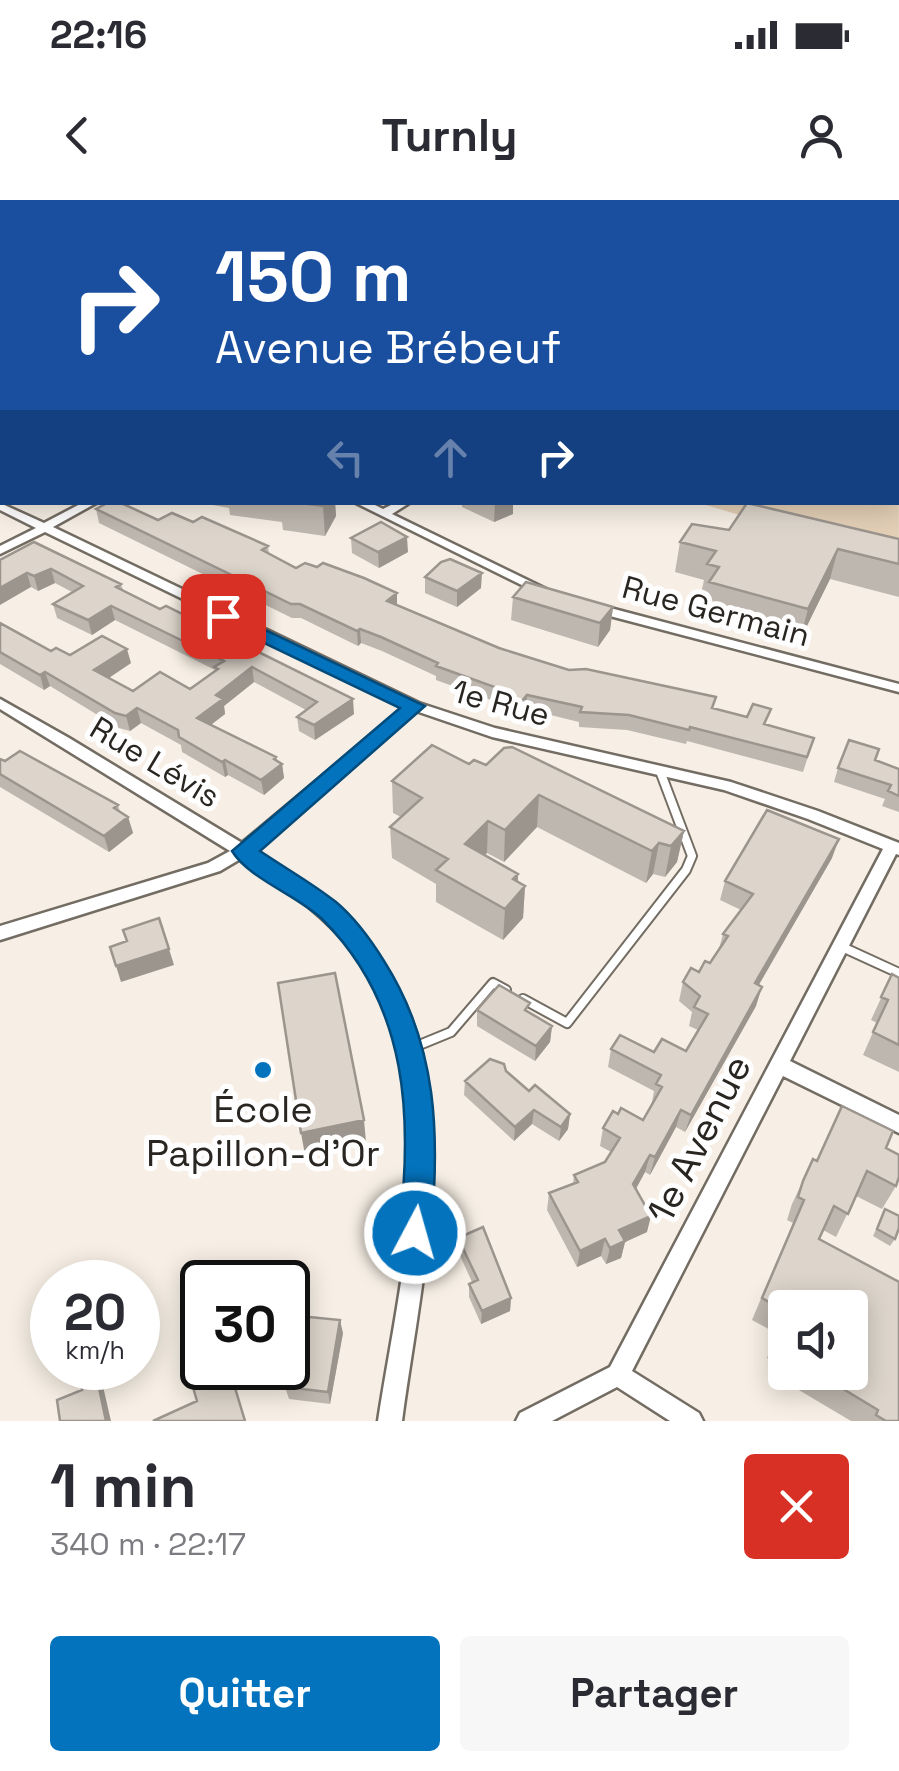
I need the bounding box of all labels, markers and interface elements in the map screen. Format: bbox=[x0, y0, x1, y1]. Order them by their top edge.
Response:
text: 22:16 bbox=[50, 11, 147, 59]
text: Turnly bbox=[381, 107, 518, 164]
icon: back bbox=[50, 108, 105, 163]
icon: person bbox=[794, 108, 849, 163]
text: 150 m bbox=[215, 232, 412, 321]
icon: right bbox=[50, 240, 180, 370]
text: Avenue Brébeuf bbox=[215, 319, 561, 376]
icon: left bbox=[318, 430, 373, 485]
icon: ahead bbox=[423, 430, 478, 485]
icon: right bbox=[528, 430, 583, 485]
street label: Rue Germain bbox=[618, 567, 814, 655]
pin bbox=[181, 574, 266, 659]
icon: arrive bbox=[196, 589, 251, 644]
street label: 1e Rue bbox=[448, 671, 554, 735]
street label: Rue Lévis bbox=[83, 708, 227, 816]
street label: 1e Avenue bbox=[636, 1047, 762, 1231]
marker: École Papillon-d'Or bbox=[252, 1059, 274, 1081]
place label: École Papillon-d'Or bbox=[146, 1085, 380, 1177]
position arrow bbox=[363, 1181, 467, 1285]
speed limit sign: 30 bbox=[180, 1260, 310, 1390]
text: 20 bbox=[64, 1281, 126, 1345]
map controls bbox=[768, 1290, 868, 1390]
button: sound bbox=[768, 1290, 868, 1390]
text: km/h bbox=[65, 1334, 125, 1366]
text: 1 min bbox=[50, 1448, 197, 1525]
button: close bbox=[744, 1454, 849, 1559]
text: 340 m · 22:17 bbox=[50, 1524, 246, 1564]
button: Quitter bbox=[50, 1636, 440, 1751]
button: Partager bbox=[460, 1636, 849, 1751]

